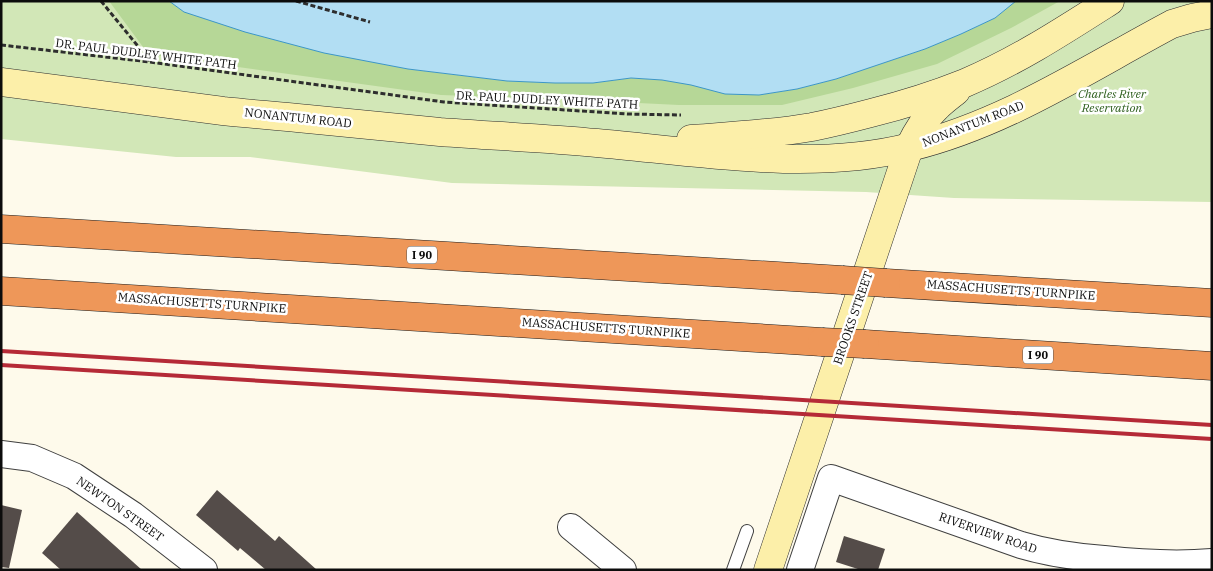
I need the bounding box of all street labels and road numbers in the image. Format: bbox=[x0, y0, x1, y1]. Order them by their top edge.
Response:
street label: DR. PAUL DUDLEY WHITE PATH bbox=[55, 35, 238, 72]
street label: DR. PAUL DUDLEY WHITE PATH bbox=[456, 87, 639, 112]
street label: NONANTUM ROAD bbox=[920, 97, 1026, 150]
street label: NONANTUM ROAD bbox=[244, 104, 352, 131]
road number: I 90 bbox=[407, 246, 437, 264]
street label: BROOKS STREET bbox=[830, 269, 876, 366]
street label: MASSACHUSETTS TURNPIKE bbox=[926, 276, 1096, 303]
street label: MASSACHUSETTS TURNPIKE bbox=[117, 289, 287, 316]
street label: MASSACHUSETTS TURNPIKE bbox=[521, 314, 691, 341]
road number: I 90 bbox=[1023, 346, 1053, 364]
street label: NEWTON STREET bbox=[74, 473, 167, 544]
street label: RIVERVIEW ROAD bbox=[937, 509, 1039, 556]

